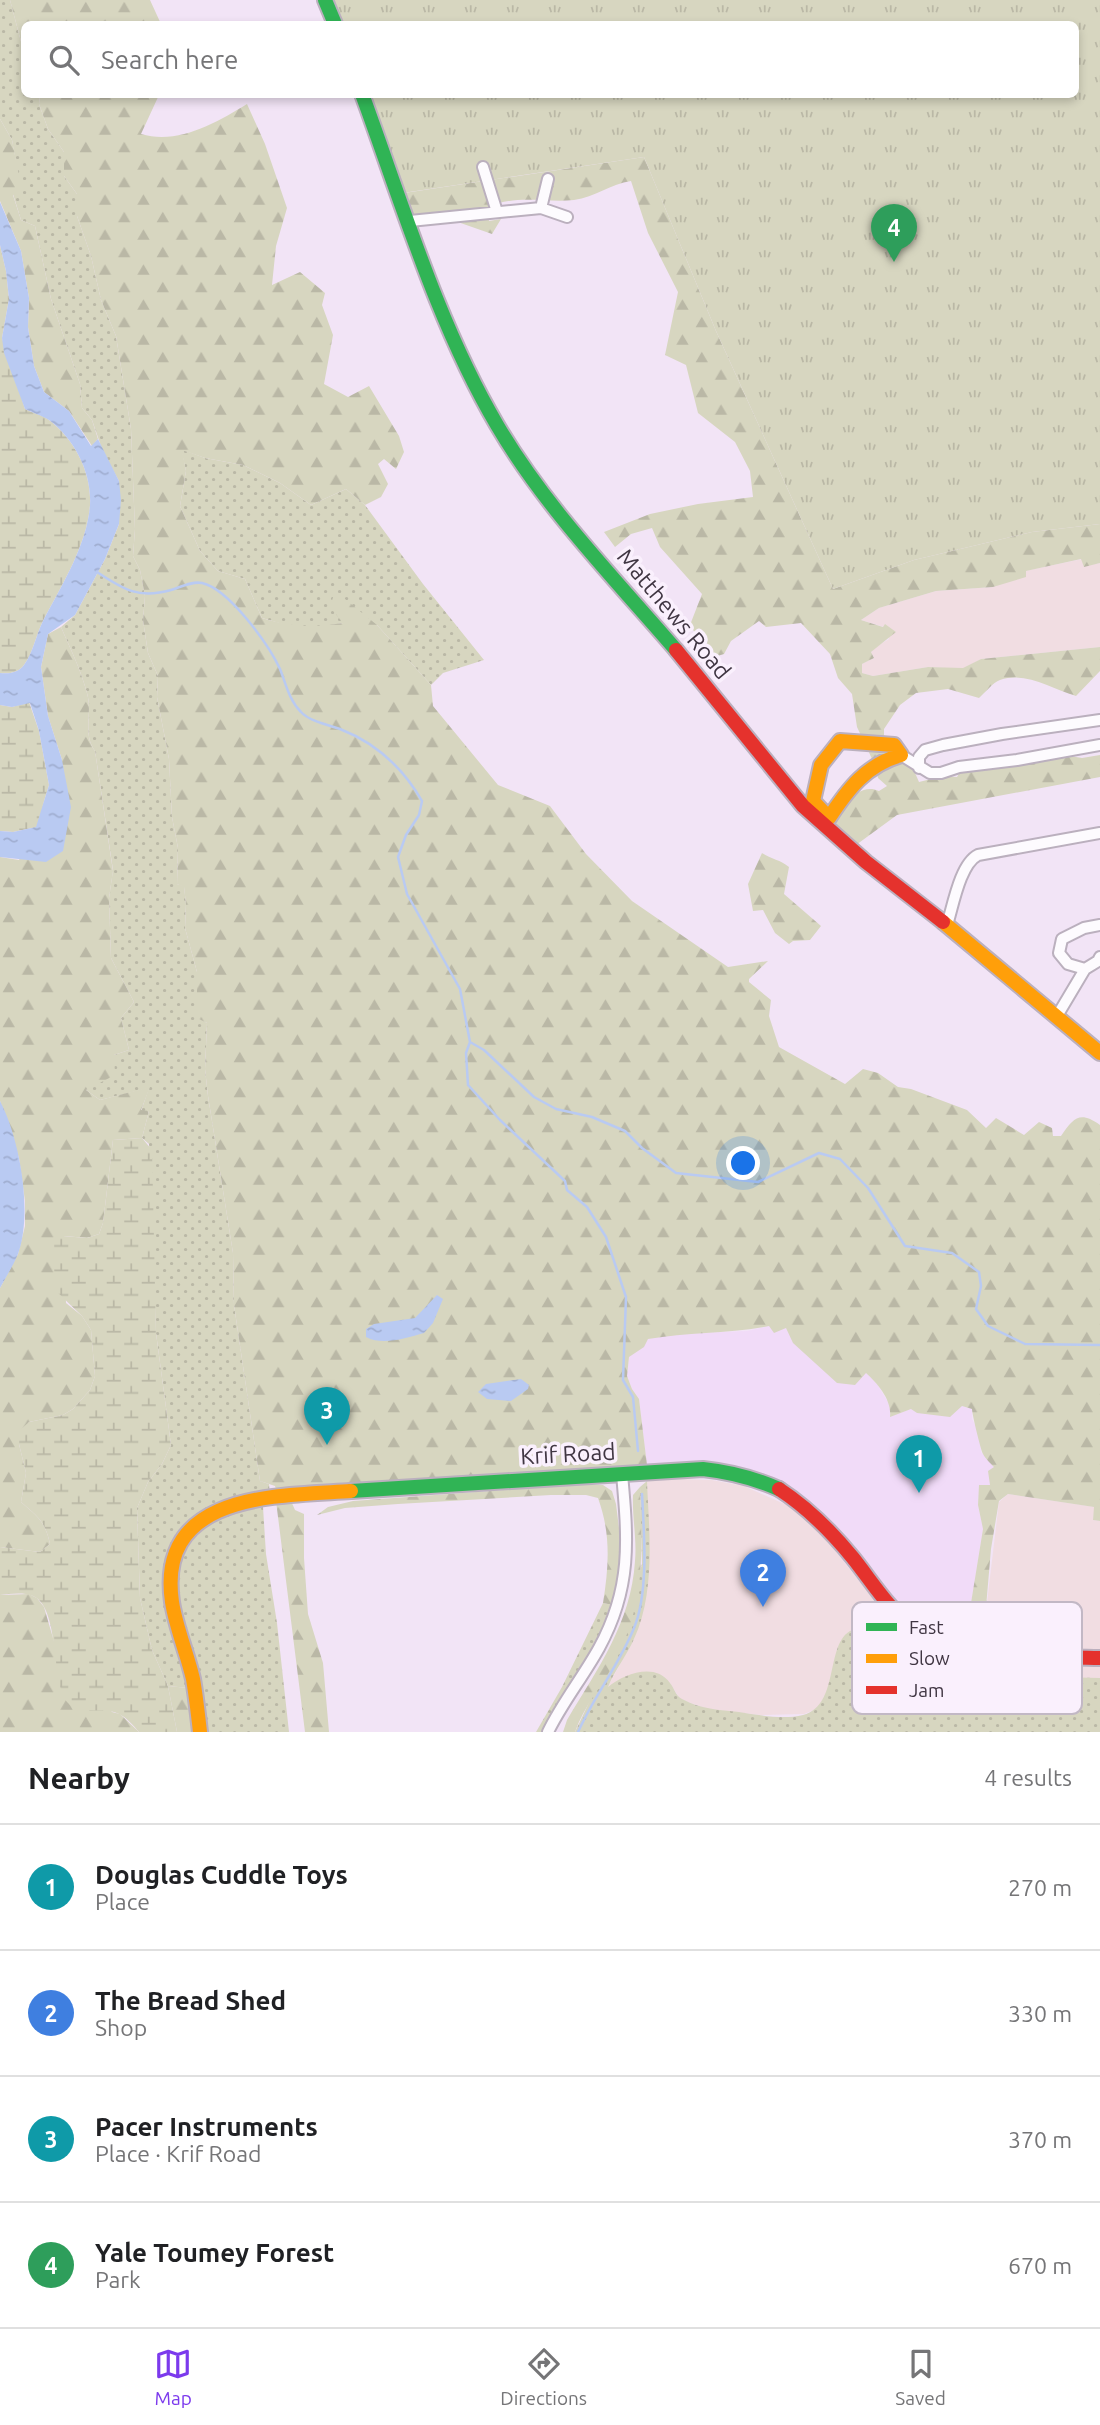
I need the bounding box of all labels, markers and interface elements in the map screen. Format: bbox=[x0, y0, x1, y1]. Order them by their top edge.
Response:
search box bbox=[21, 21, 1079, 98]
icon: search bbox=[45, 41, 83, 79]
text: Search here bbox=[101, 45, 238, 74]
pin: 4 bbox=[871, 204, 917, 262]
street label: Matthews Road bbox=[613, 544, 736, 684]
your location bbox=[726, 1146, 760, 1180]
pin: 3 bbox=[304, 1387, 350, 1445]
pin: 1 bbox=[896, 1435, 942, 1493]
street label: Krif Road bbox=[520, 1439, 616, 1468]
pin: 2 bbox=[740, 1549, 786, 1607]
legend bbox=[852, 1602, 1082, 1714]
text: Fast bbox=[909, 1616, 944, 1638]
text: Slow bbox=[909, 1647, 950, 1669]
text: Jam bbox=[909, 1679, 945, 1701]
text: Nearby bbox=[28, 1761, 130, 1795]
text: 4 results bbox=[984, 1765, 1072, 1790]
text: Douglas Cuddle Toys bbox=[95, 1860, 348, 1889]
text: 1 bbox=[45, 1875, 57, 1900]
text: 270 m bbox=[1008, 1875, 1072, 1900]
text: Place bbox=[95, 1889, 150, 1914]
text: The Bread Shed bbox=[95, 1986, 286, 2015]
text: 2 bbox=[45, 2001, 57, 2026]
text: 330 m bbox=[1008, 2001, 1072, 2026]
text: Shop bbox=[95, 2015, 147, 2040]
text: Pacer Instruments bbox=[95, 2112, 318, 2141]
text: 3 bbox=[45, 2127, 57, 2152]
text: 370 m bbox=[1008, 2127, 1072, 2152]
text: Place · Krif Road bbox=[95, 2141, 262, 2166]
text: Yale Toumey Forest bbox=[95, 2238, 334, 2267]
text: 4 bbox=[45, 2253, 57, 2278]
text: 670 m bbox=[1008, 2253, 1072, 2278]
text: Park bbox=[95, 2267, 141, 2292]
tab: Map bbox=[154, 2345, 192, 2409]
tab: Directions bbox=[500, 2345, 587, 2409]
tab: Saved bbox=[895, 2345, 946, 2409]

